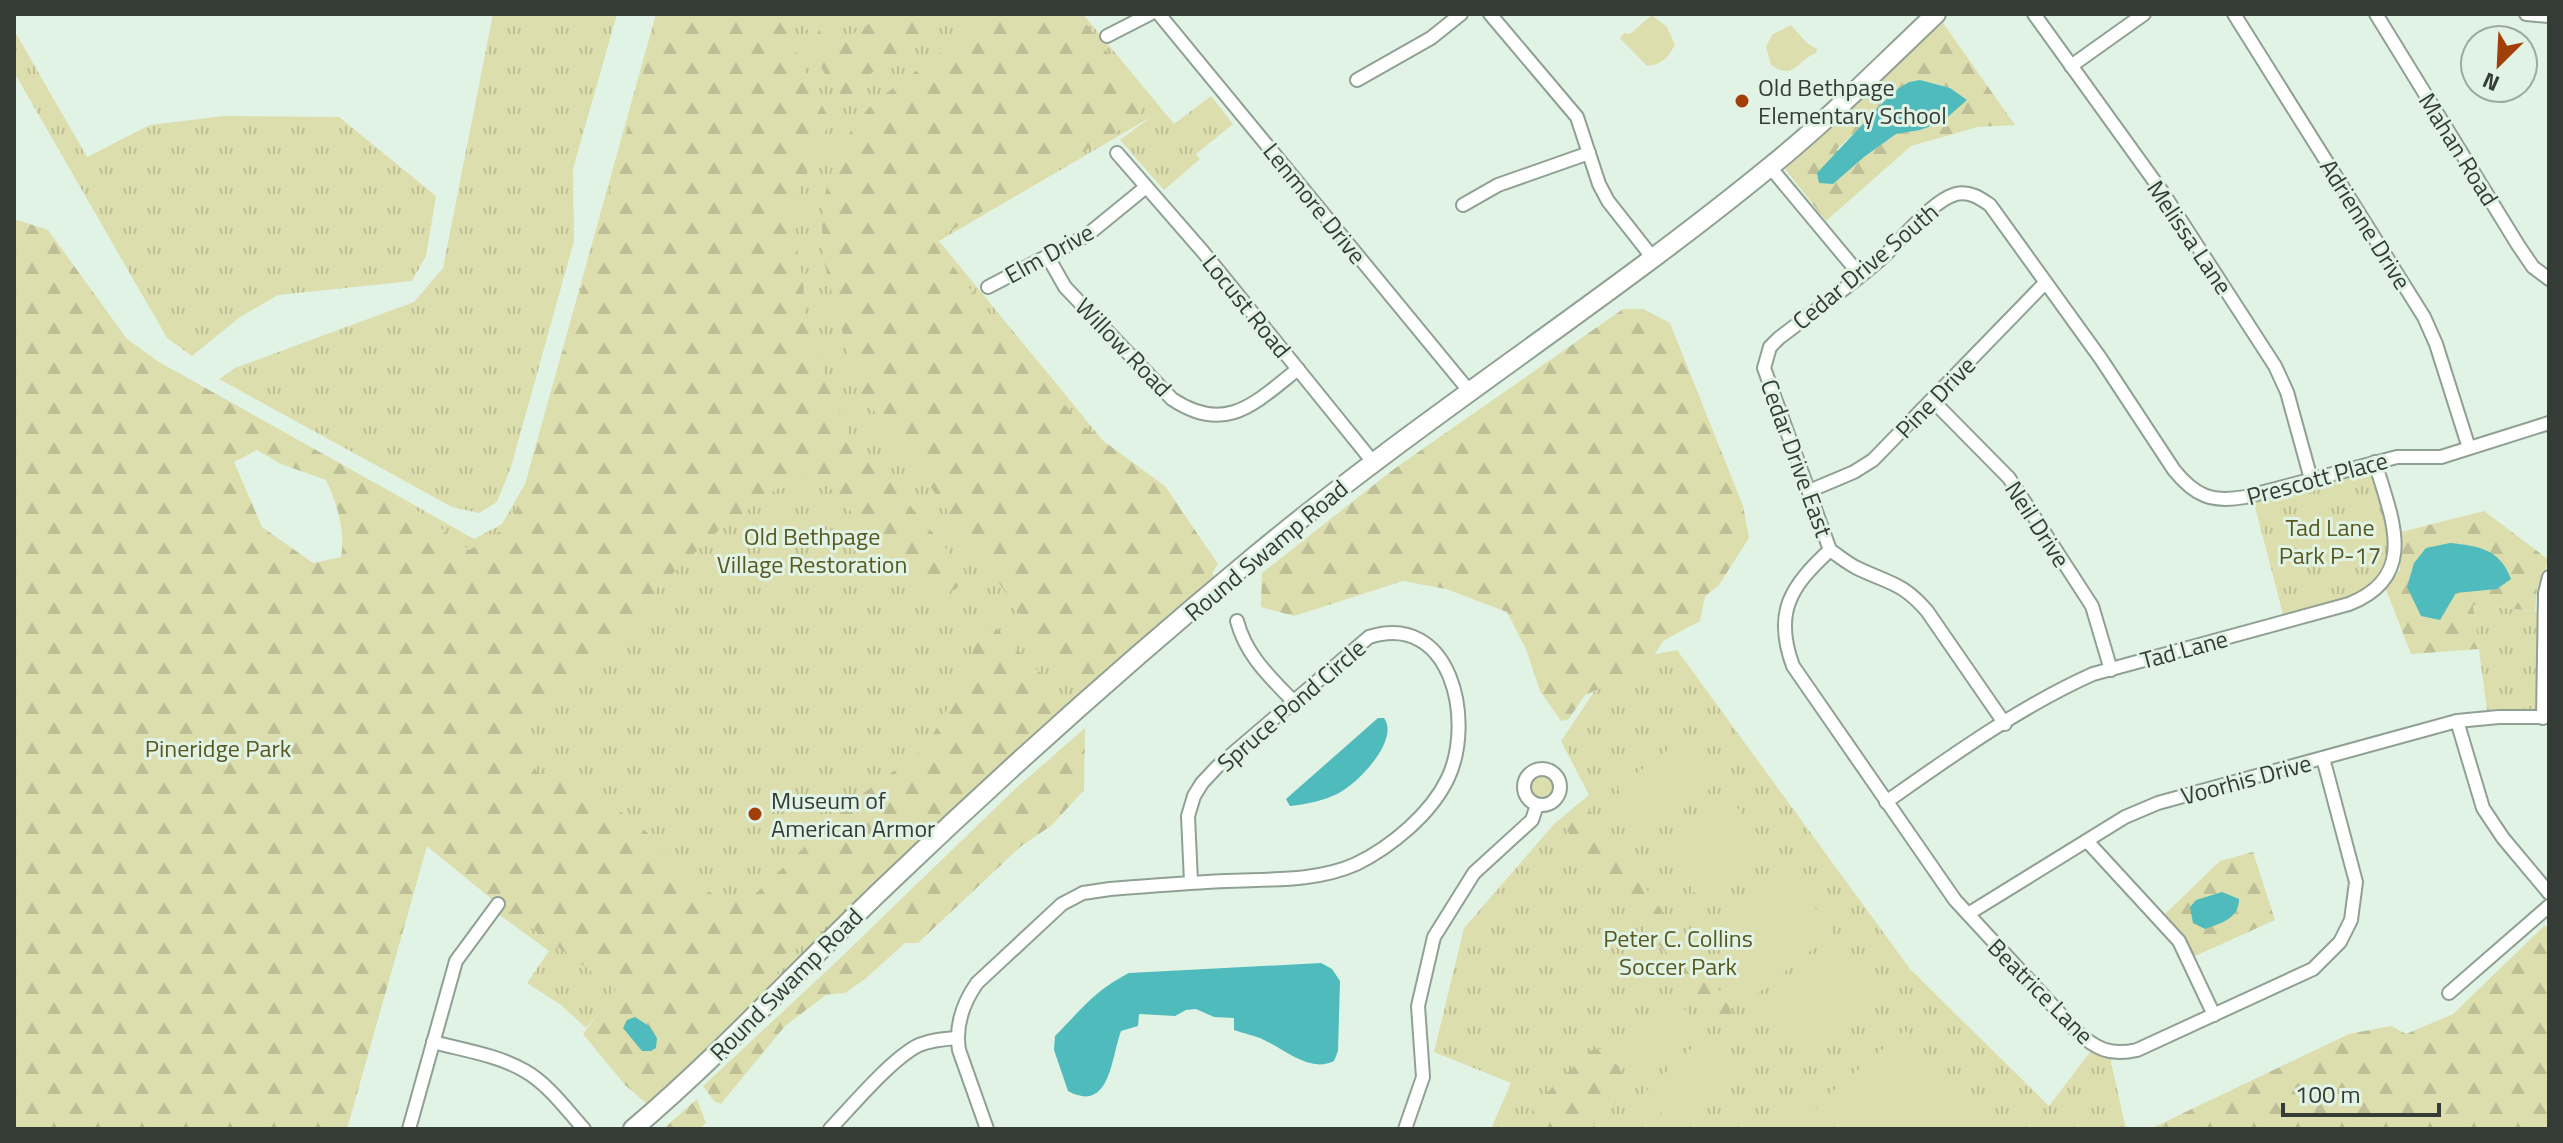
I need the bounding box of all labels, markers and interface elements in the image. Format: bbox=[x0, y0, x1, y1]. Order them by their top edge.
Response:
north arrow bbox=[2459, 24, 2539, 104]
text: N bbox=[2477, 64, 2505, 101]
place label: Old Bethpage Elementary School bbox=[1758, 69, 1947, 133]
street label: Mahan Road bbox=[2410, 86, 2508, 212]
marker: Old Bethpage Elementary School bbox=[1733, 92, 1751, 110]
street label: Lenmore Drive bbox=[1255, 135, 1375, 271]
street label: Adrienne Drive bbox=[2311, 152, 2421, 296]
street label: Melissa Lane bbox=[2138, 173, 2242, 301]
street label: Cedar Drive South bbox=[1784, 194, 1946, 338]
street label: Elm Drive bbox=[998, 214, 1100, 292]
street label: Locust Road bbox=[1194, 246, 1300, 366]
street label: Willow Road bbox=[1067, 289, 1181, 405]
street label: Pine Drive bbox=[1887, 348, 1983, 446]
street label: Cedar Drive East bbox=[1752, 374, 1842, 543]
street label: Prescott Place bbox=[2242, 442, 2392, 514]
street label: Round Swamp Road bbox=[1176, 471, 1356, 629]
street label: Neil Drive bbox=[1997, 474, 2079, 574]
park label: Tad Lane Park P-17 bbox=[2279, 509, 2381, 573]
park label: Old Bethpage Village Restoration bbox=[717, 518, 907, 582]
street label: Tad Lane bbox=[2136, 620, 2232, 678]
street label: Spruce Pond Circle bbox=[1209, 630, 1373, 780]
park label: Pineridge Park bbox=[145, 730, 292, 766]
street label: Voorhis Drive bbox=[2177, 744, 2315, 814]
place label: Museum of American Armor bbox=[771, 782, 935, 846]
marker: Museum of American Armor bbox=[746, 805, 764, 823]
street label: Round Swamp Road bbox=[701, 899, 871, 1069]
park label: Peter C. Collins Soccer Park bbox=[1603, 920, 1753, 984]
street label: Beatrice Lane bbox=[1980, 930, 2102, 1052]
scale bar bbox=[2283, 1067, 2439, 1117]
text: 100 m bbox=[2295, 1076, 2361, 1112]

